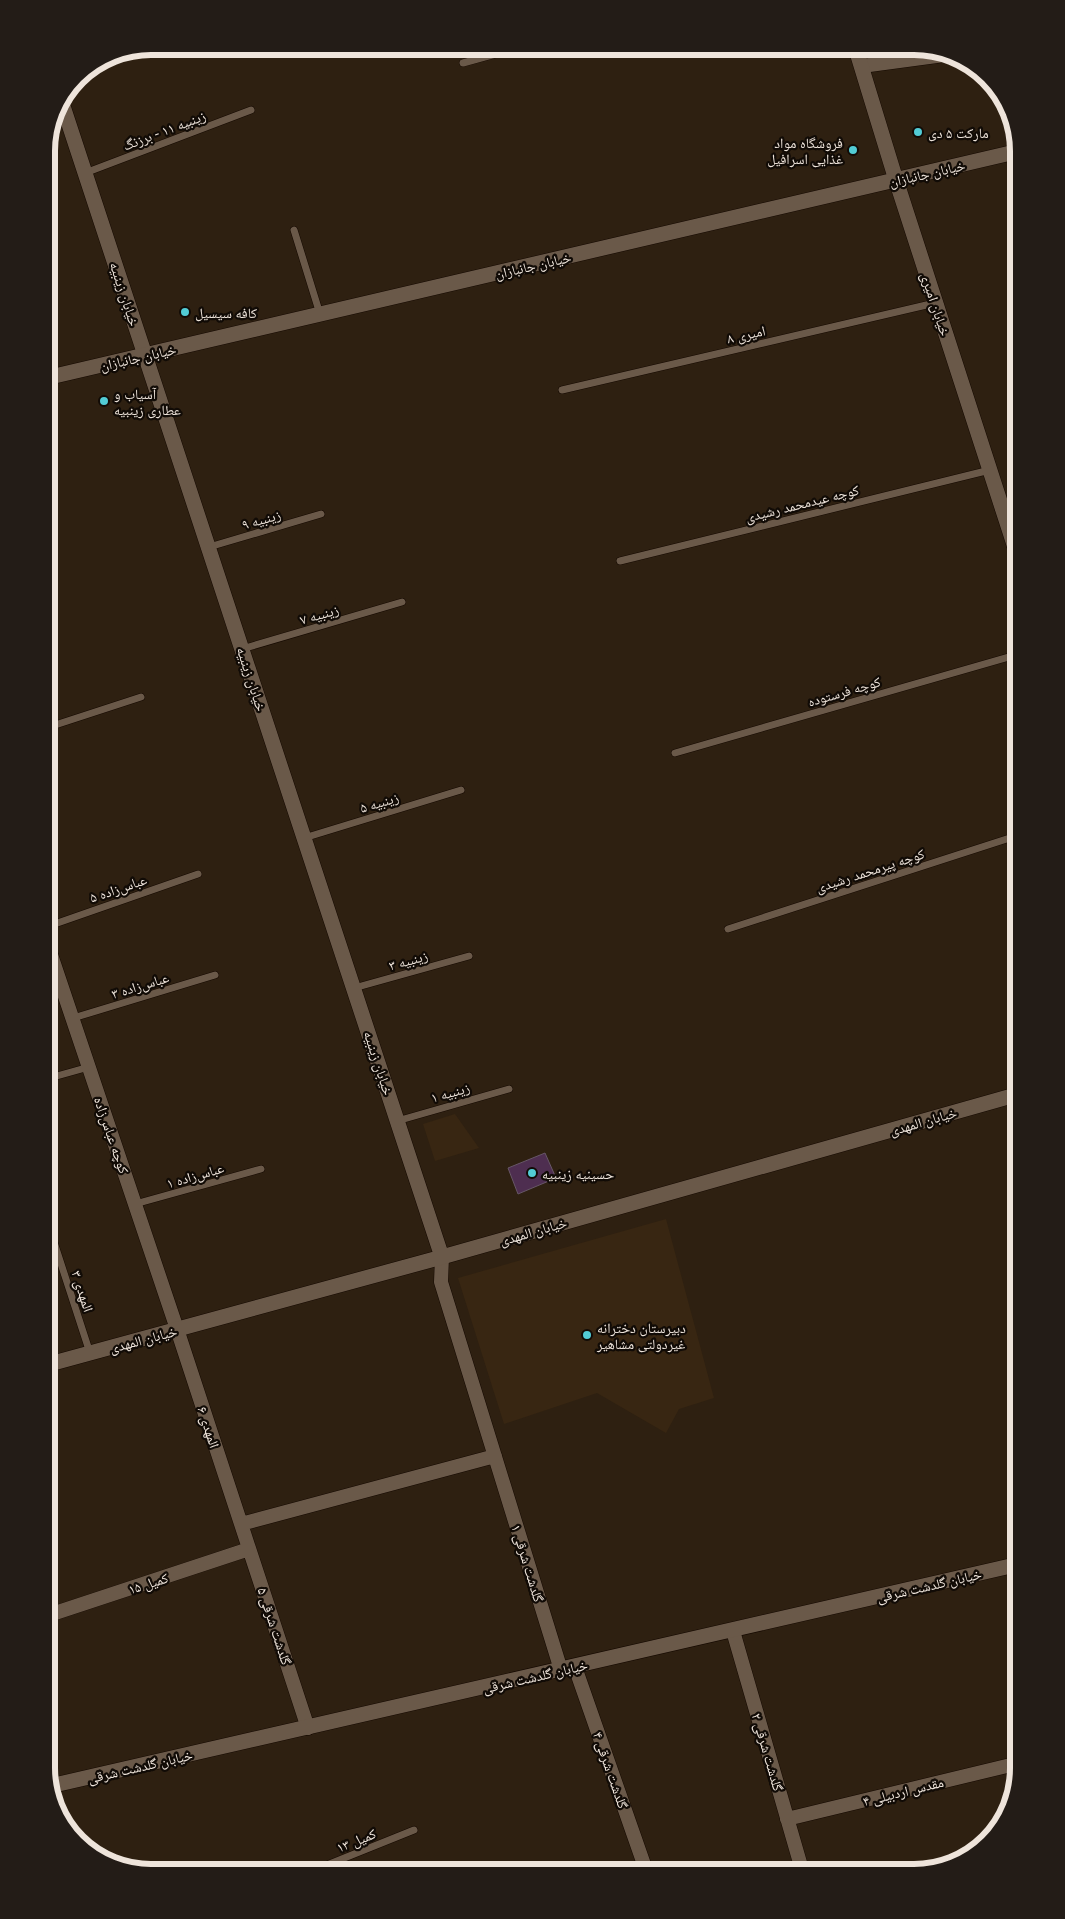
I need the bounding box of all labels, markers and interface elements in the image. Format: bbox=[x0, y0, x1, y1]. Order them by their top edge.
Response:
street label: زینبیه ۱۱ - برزنگ bbox=[120, 106, 208, 154]
place label: مارکت ۵ دی bbox=[928, 123, 989, 142]
marker: مارکت ۵ دی bbox=[912, 126, 924, 138]
place label: فروشگاه مواد غذایی اسرافیل bbox=[767, 133, 843, 168]
marker: فروشگاه مواد غذایی اسرافیل bbox=[847, 144, 859, 156]
street label: خیابان جانبازان bbox=[887, 155, 967, 191]
street label: خیابان جانبازان bbox=[493, 247, 573, 283]
street label: خیابان زینبیه bbox=[106, 259, 144, 329]
street label: خیابان امیری bbox=[917, 270, 955, 338]
place label: کافه سیسیل bbox=[195, 303, 257, 322]
marker: کافه سیسیل bbox=[179, 306, 191, 318]
street label: امیری ۸ bbox=[725, 320, 767, 348]
street label: خیابان جانبازان bbox=[98, 339, 178, 375]
place label: آسیاب و عطاری زینبیه bbox=[114, 384, 181, 419]
marker: آسیاب و عطاری زینبیه bbox=[98, 395, 110, 407]
street label: کوچه عیدمحمد رشیدی bbox=[743, 480, 861, 526]
street label: زینبیه ۹ bbox=[239, 504, 283, 534]
street label: زینبیه ۷ bbox=[297, 599, 341, 629]
street label: خیابان زینبیه bbox=[233, 644, 271, 714]
street label: کوچه فرستوده bbox=[805, 671, 883, 710]
street label: زینبیه ۵ bbox=[357, 787, 401, 817]
street label: کوچه پیرمحمد رشیدی bbox=[813, 843, 927, 897]
street label: عباس‌زاده ۵ bbox=[87, 869, 149, 907]
street label: زینبیه ۳ bbox=[386, 945, 430, 975]
street label: عباس‌زاده ۳ bbox=[109, 967, 171, 1003]
street label: خیابان زینبیه bbox=[360, 1028, 398, 1098]
street label: زینبیه ۱ bbox=[428, 1077, 472, 1107]
street label: کوچه عباس‌زاده bbox=[90, 1094, 134, 1176]
street label: خیابان المهدی bbox=[887, 1102, 959, 1140]
street label: عباس‌زاده ۱ bbox=[164, 1158, 226, 1192]
place label: حسینیه زینبیه bbox=[542, 1164, 614, 1183]
marker: حسینیه زینبیه bbox=[526, 1167, 538, 1179]
street label: خیابان المهدی bbox=[497, 1212, 569, 1250]
street label: المهدی ۳ bbox=[67, 1268, 99, 1314]
place label: دبیرستان دخترانه غیردولتی مشاهیر bbox=[596, 1318, 686, 1353]
street label: خیابان المهدی bbox=[107, 1321, 179, 1357]
marker: دبیرستان دخترانه غیردولتی مشاهیر bbox=[581, 1329, 593, 1341]
street label: المهدی ۶ bbox=[193, 1404, 225, 1450]
street label: گلدشت شرقی ۱ bbox=[507, 1522, 549, 1604]
street label: خیابان گلدشت شرقی bbox=[875, 1564, 983, 1606]
street label: کمیل ۱۵ bbox=[126, 1568, 171, 1598]
street label: گلدشت شرقی ۵ bbox=[254, 1585, 297, 1667]
street label: خیابان گلدشت شرقی bbox=[481, 1655, 589, 1697]
street label: گلدشت شرقی ۲ bbox=[748, 1711, 788, 1793]
street label: گلدشت شرقی ۴ bbox=[589, 1729, 633, 1811]
street label: خیابان گلدشت شرقی bbox=[86, 1745, 194, 1787]
street label: مقدس اردبیلی ۴ bbox=[861, 1772, 945, 1810]
street label: کمیل ۱۳ bbox=[333, 1823, 379, 1857]

